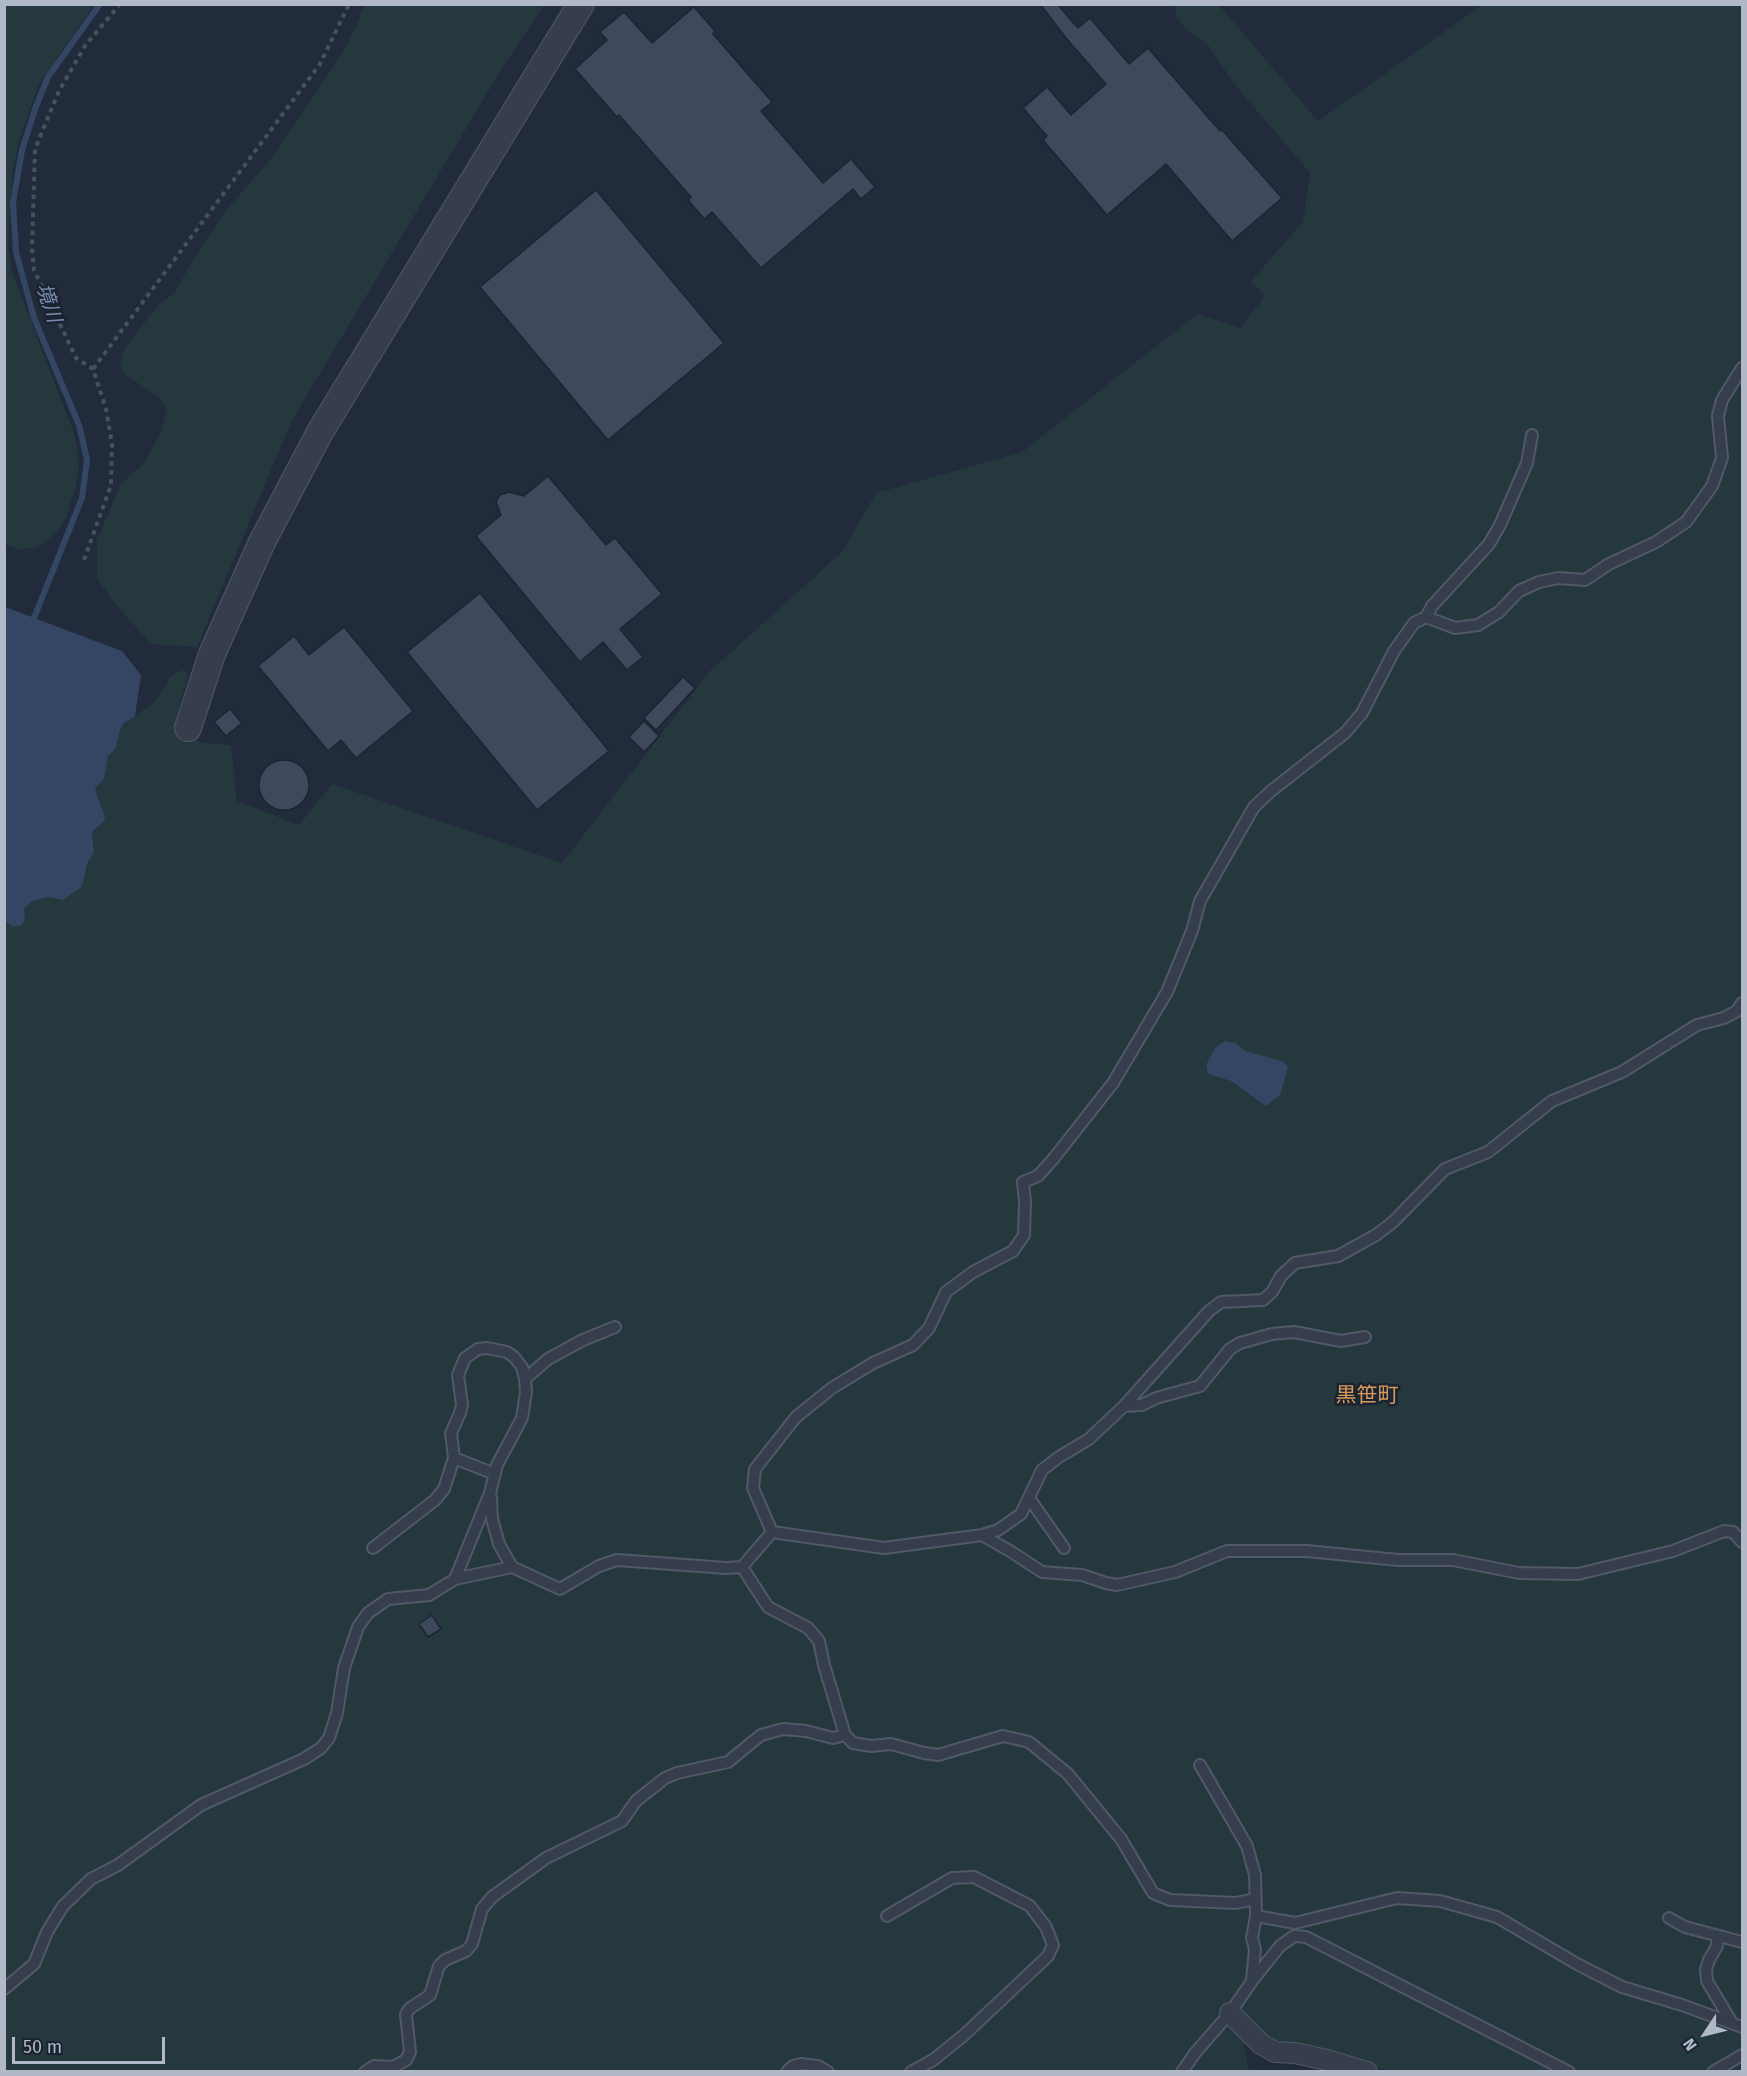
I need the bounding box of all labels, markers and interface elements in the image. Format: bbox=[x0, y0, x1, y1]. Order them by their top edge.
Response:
water label: 境川 bbox=[30, 280, 66, 326]
district label: 黒笹町 bbox=[1336, 1383, 1398, 1409]
north arrow bbox=[1675, 2004, 1735, 2064]
scale bar bbox=[15, 2025, 168, 2063]
text: N bbox=[1679, 2035, 1701, 2054]
text: 50 m bbox=[23, 2036, 62, 2058]

